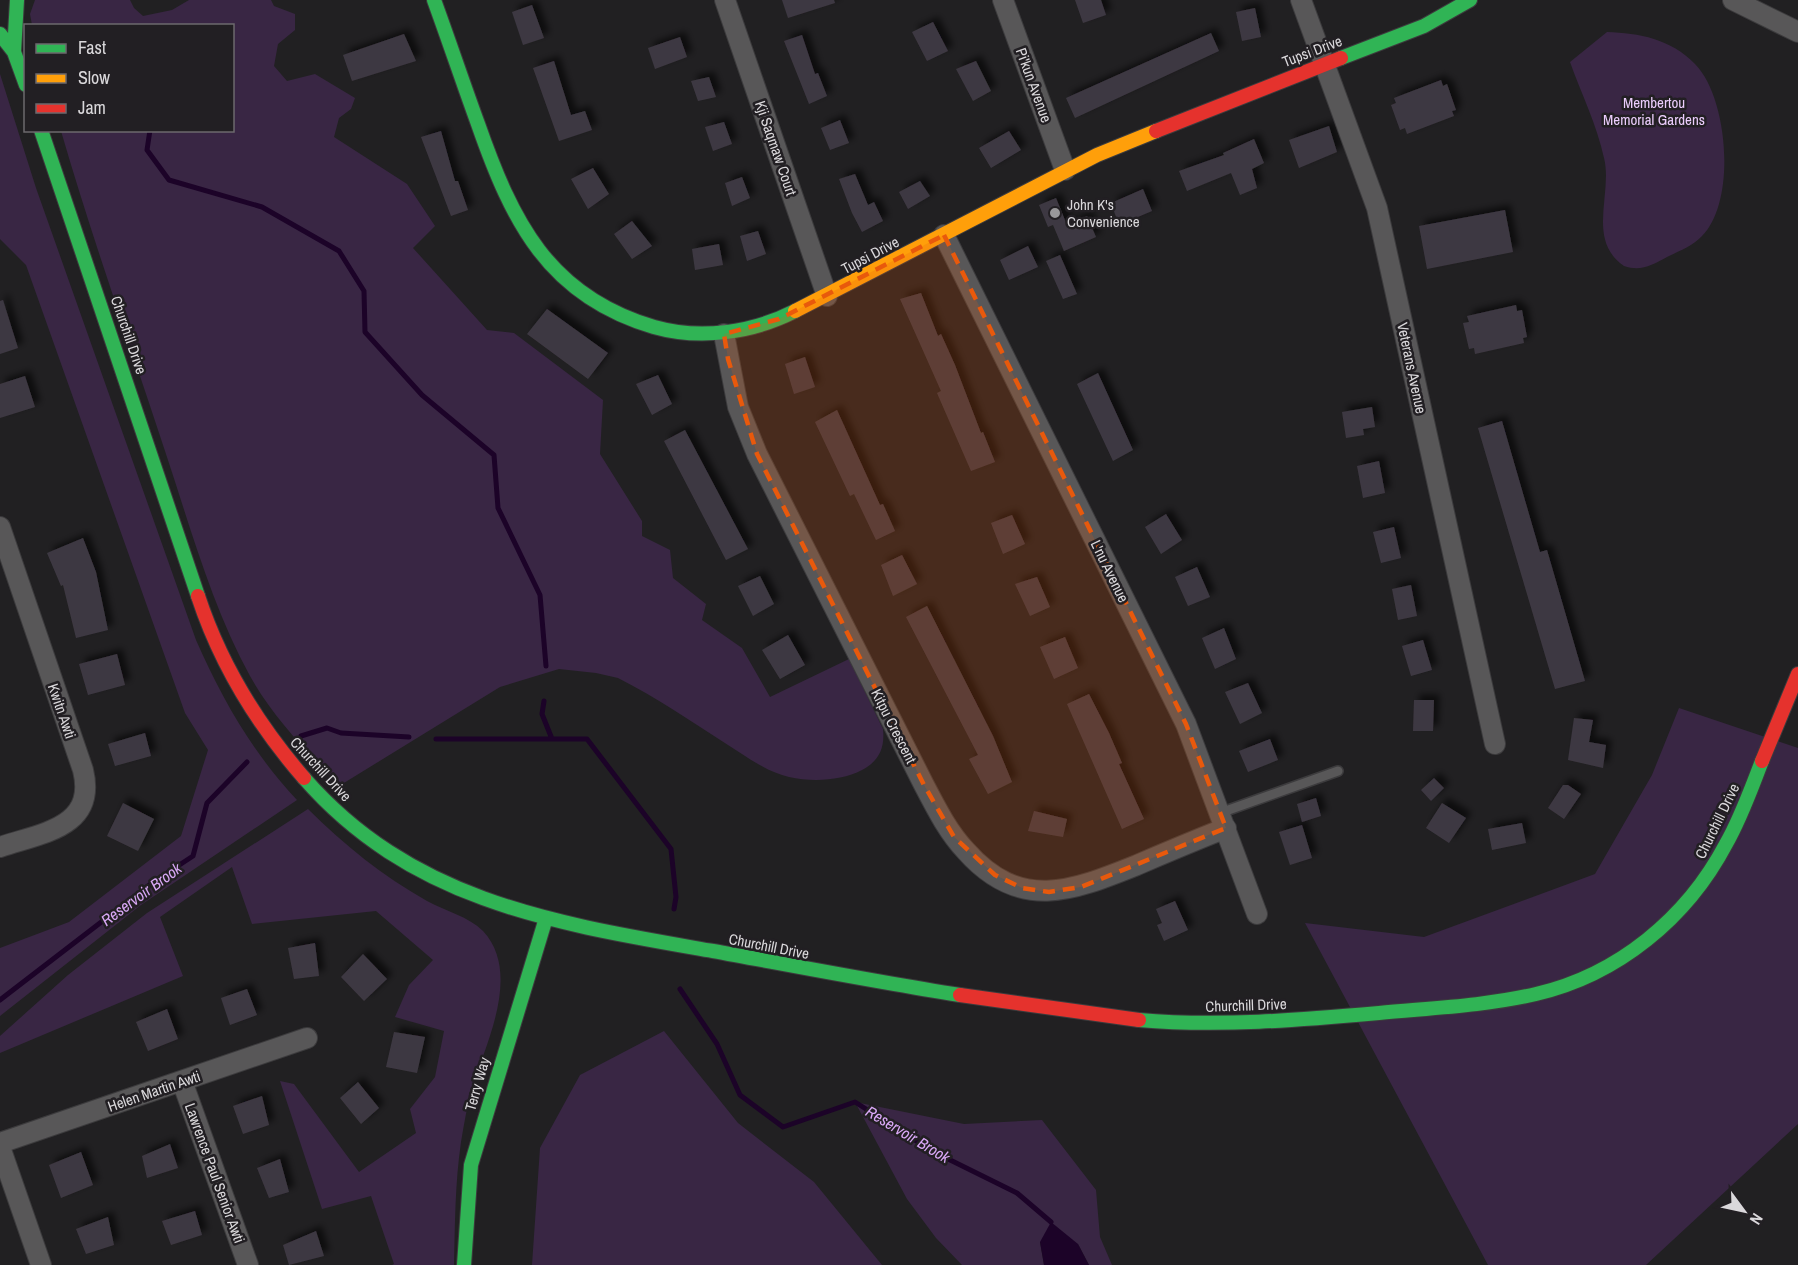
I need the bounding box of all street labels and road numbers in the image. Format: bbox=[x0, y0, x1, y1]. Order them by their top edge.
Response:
street label: Tupsi Drive bbox=[1279, 30, 1345, 72]
street label: Pi'kun Avenue bbox=[1011, 45, 1057, 125]
street label: Kji Saqmaw Court bbox=[750, 98, 802, 199]
street label: Tupsi Drive bbox=[837, 231, 903, 279]
street label: Churchill Drive bbox=[106, 293, 152, 377]
street label: Veterans Avenue bbox=[1392, 320, 1432, 416]
street label: L'nu Avenue bbox=[1086, 536, 1134, 606]
street label: Kwitn Awti bbox=[43, 681, 81, 741]
street label: Kitpu Crescent bbox=[866, 685, 922, 768]
street label: Churchill Drive bbox=[286, 732, 357, 806]
street label: Churchill Drive bbox=[1690, 780, 1744, 862]
street label: Churchill Drive bbox=[727, 928, 811, 964]
street label: Churchill Drive bbox=[1205, 993, 1287, 1017]
street label: Terry Way bbox=[459, 1054, 495, 1113]
street label: Helen Martin Awti bbox=[105, 1065, 203, 1117]
street label: Lawrence Paul Senior Awti bbox=[180, 1100, 250, 1246]

